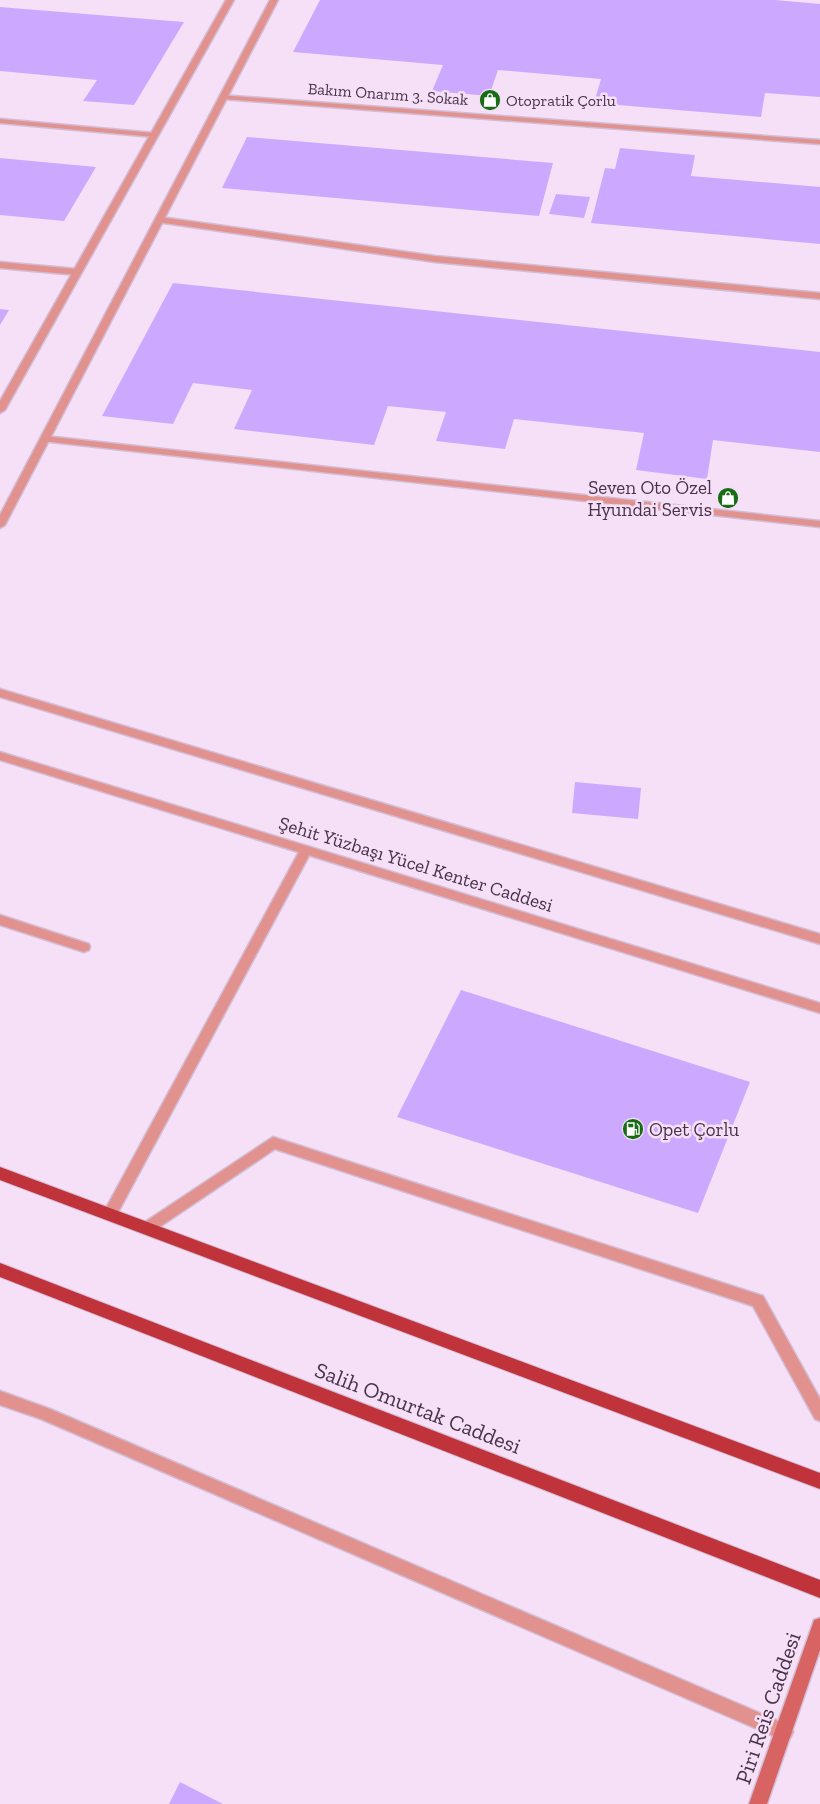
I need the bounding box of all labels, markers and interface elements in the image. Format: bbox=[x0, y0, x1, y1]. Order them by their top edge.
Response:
street label: Bakım Onarım 3. Sokak bbox=[307, 79, 470, 109]
shop icon: Otopratik Çorlu bbox=[478, 88, 502, 112]
place label: Otopratik Çorlu bbox=[506, 91, 616, 110]
place label: Seven Oto Özel Hyundai Servis bbox=[587, 476, 712, 521]
shop icon: Seven Oto Özel Hyundai Servis bbox=[716, 486, 740, 510]
street label: Şehit Yüzbaşı Yücel Kenter Caddesi bbox=[276, 811, 556, 917]
fuel station icon: Opet Çorlu bbox=[621, 1117, 645, 1141]
place label: Opet Çorlu bbox=[649, 1118, 740, 1141]
street label: Salih Omurtak Caddesi bbox=[311, 1356, 525, 1460]
street label: Piri Reis Caddesi bbox=[729, 1629, 807, 1787]

